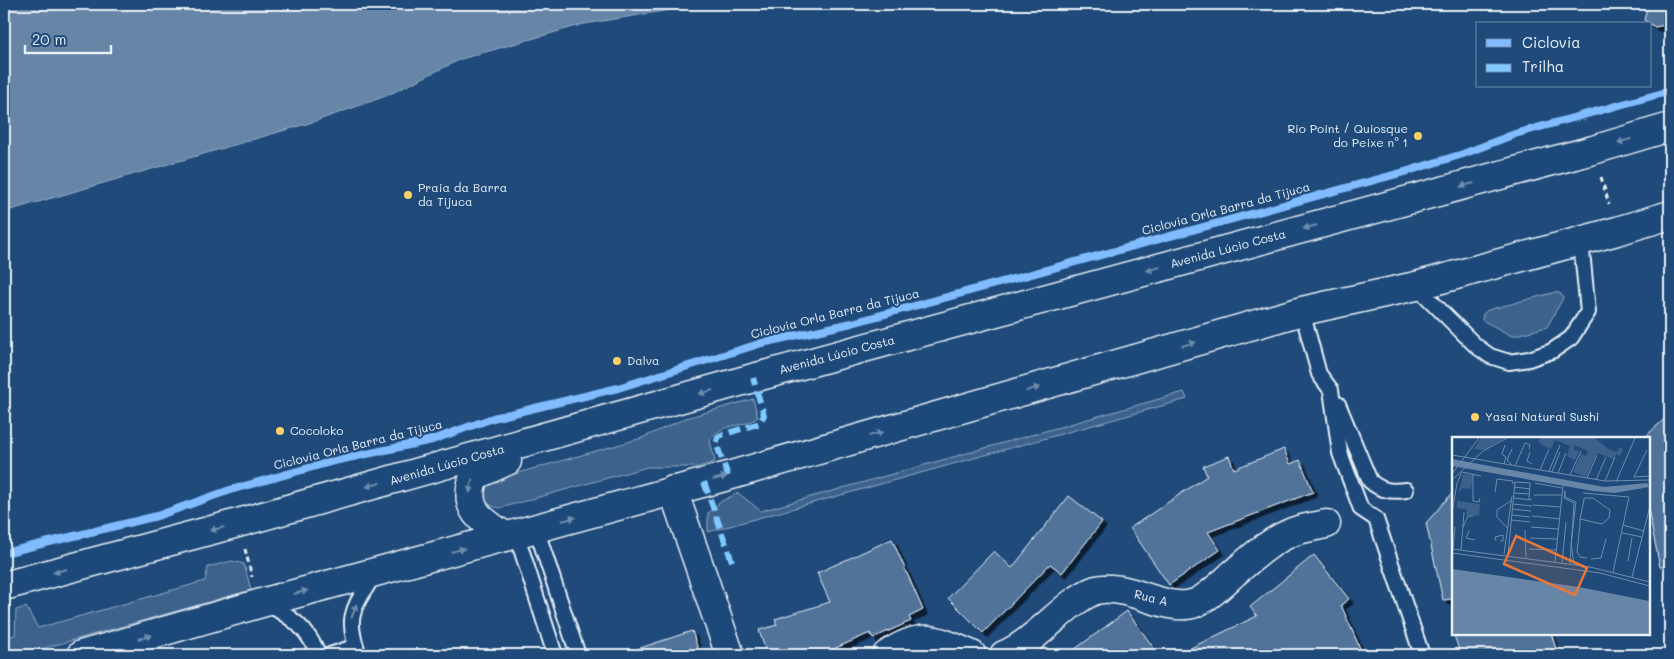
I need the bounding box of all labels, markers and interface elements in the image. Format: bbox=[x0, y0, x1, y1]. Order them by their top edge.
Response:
scale bar bbox=[25, 22, 111, 54]
legend bbox=[1476, 22, 1652, 88]
text: 20 m bbox=[32, 29, 66, 49]
text: Ciclovia bbox=[1522, 32, 1581, 52]
text: Trilha bbox=[1522, 56, 1564, 76]
place label: Rio Point / Quiosque do Peixe n° 1 bbox=[1287, 120, 1408, 150]
marker: Rio Point / Quiosque do Peixe n° 1 bbox=[1412, 130, 1424, 142]
one-way arrow bbox=[1616, 137, 1631, 145]
street label: Ciclovia Orla Barra da Tijuca bbox=[1140, 178, 1312, 238]
place label: Praia da Barra da Tijuca bbox=[418, 179, 507, 209]
one-way arrow bbox=[1459, 181, 1474, 189]
marker: Praia da Barra da Tijuca bbox=[402, 189, 414, 201]
one-way arrow bbox=[1303, 223, 1318, 231]
street label: Avenida Lúcio Costa bbox=[1168, 225, 1287, 271]
one-way arrow bbox=[1146, 266, 1161, 274]
street label: Ciclovia Orla Barra da Tijuca bbox=[749, 284, 921, 342]
street label: Avenida Lúcio Costa bbox=[777, 331, 896, 377]
one-way arrow bbox=[1181, 339, 1196, 347]
place label: Dalva bbox=[627, 352, 660, 368]
marker: Dalva bbox=[611, 355, 623, 367]
one-way arrow bbox=[1025, 384, 1040, 392]
one-way arrow bbox=[698, 388, 713, 396]
place label: Yasai Natural Sushi bbox=[1485, 408, 1599, 424]
marker: Yasai Natural Sushi bbox=[1469, 411, 1481, 423]
street label: Ciclovia Orla Barra da Tijuca bbox=[272, 415, 444, 473]
place label: Cocoloko bbox=[290, 422, 343, 438]
marker: Cocoloko bbox=[274, 425, 286, 437]
one-way arrow bbox=[869, 429, 884, 437]
inset map bbox=[1452, 437, 1649, 634]
street label: Avenida Lúcio Costa bbox=[387, 440, 506, 488]
one-way arrow bbox=[713, 474, 728, 482]
one-way arrow bbox=[467, 479, 475, 495]
one-way arrow bbox=[366, 482, 381, 490]
one-way arrow bbox=[562, 514, 577, 522]
one-way arrow bbox=[209, 525, 224, 533]
one-way arrow bbox=[450, 546, 466, 554]
one-way arrow bbox=[52, 567, 67, 575]
street label: Rua A bbox=[1133, 585, 1170, 609]
one-way arrow bbox=[293, 588, 309, 596]
one-way arrow bbox=[351, 604, 358, 619]
one-way arrow bbox=[137, 632, 152, 640]

